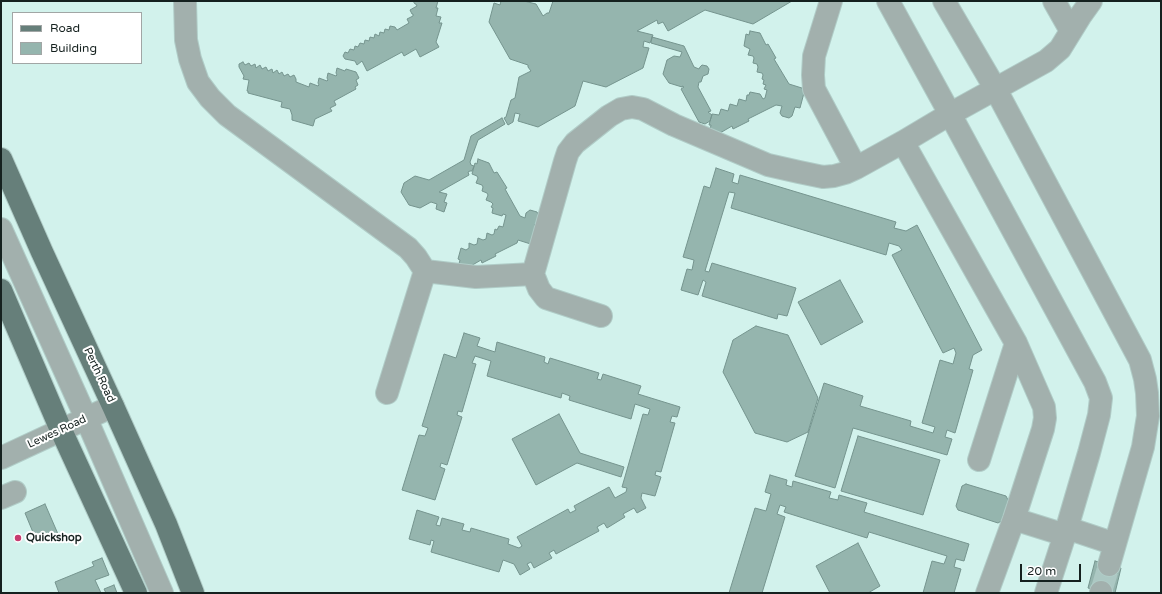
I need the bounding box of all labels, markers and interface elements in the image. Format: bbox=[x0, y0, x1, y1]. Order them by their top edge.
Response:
legend bbox=[12, 12, 142, 64]
text: Road bbox=[50, 21, 80, 35]
text: Building bbox=[50, 41, 97, 55]
street label: Perth Road bbox=[81, 345, 117, 405]
street label: Lewes Road bbox=[26, 413, 88, 451]
place label: Quickshop bbox=[26, 531, 82, 545]
marker: Quickshop bbox=[13, 533, 23, 543]
scale bar bbox=[1022, 556, 1083, 582]
text: 20 m bbox=[1027, 564, 1056, 578]

